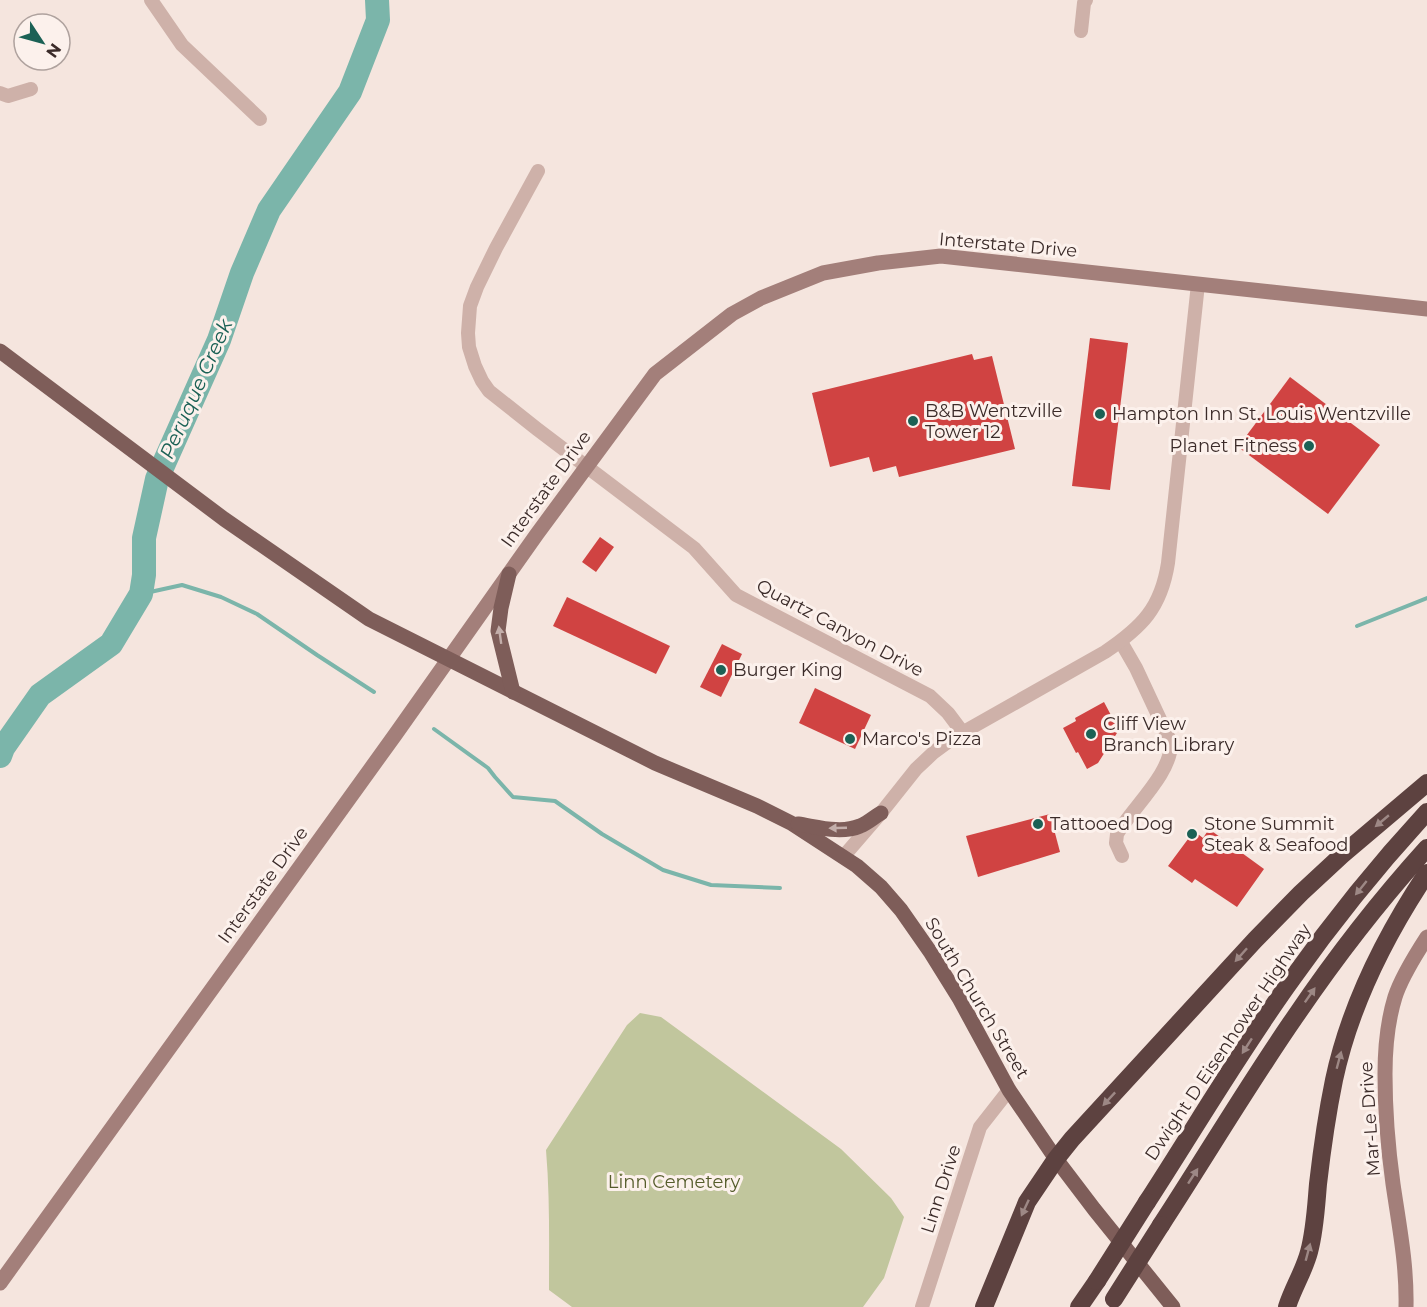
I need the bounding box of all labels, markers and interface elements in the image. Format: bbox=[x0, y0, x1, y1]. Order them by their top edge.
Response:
north arrow bbox=[12, 12, 72, 72]
text: N bbox=[42, 40, 65, 61]
street label: Interstate Drive bbox=[938, 228, 1078, 262]
water label: Peruque Creek bbox=[155, 315, 238, 462]
place label: B&B Wentzville Tower 12 bbox=[925, 400, 1063, 443]
place label: Hampton Inn St. Louis Wentzville bbox=[1112, 403, 1411, 425]
marker: Hampton Inn St. Louis Wentzville bbox=[1093, 407, 1107, 421]
marker: B&B Wentzville Tower 12 bbox=[906, 414, 920, 428]
street label: Interstate Drive bbox=[496, 426, 596, 552]
place label: Planet Fitness bbox=[1170, 435, 1297, 457]
marker: Planet Fitness bbox=[1302, 439, 1316, 453]
street label: Quartz Canyon Drive bbox=[753, 575, 928, 682]
one-way arrow bbox=[496, 625, 505, 644]
place label: Burger King bbox=[733, 659, 843, 681]
marker: Burger King bbox=[714, 663, 728, 677]
place label: Cliff View Branch Library bbox=[1103, 713, 1235, 756]
marker: Cliff View Branch Library bbox=[1084, 727, 1098, 741]
place label: Marco's Pizza bbox=[862, 728, 982, 750]
marker: Marco's Pizza bbox=[843, 732, 857, 746]
place label: Tattooed Dog bbox=[1050, 813, 1173, 835]
place label: Stone Summit Steak & Seafood bbox=[1204, 813, 1349, 856]
one-way arrow bbox=[1375, 814, 1390, 827]
marker: Tattooed Dog bbox=[1031, 817, 1045, 831]
street label: Interstate Drive bbox=[213, 822, 313, 948]
one-way arrow bbox=[828, 824, 847, 833]
marker: Stone Summit Steak & Seafood bbox=[1185, 827, 1199, 841]
one-way arrow bbox=[1355, 880, 1368, 896]
street label: South Church Street bbox=[920, 913, 1034, 1083]
street label: Dwight D Eisenhower Highway bbox=[1140, 919, 1316, 1165]
one-way arrow bbox=[1235, 947, 1248, 962]
one-way arrow bbox=[1304, 987, 1316, 1002]
one-way arrow bbox=[1241, 1037, 1253, 1053]
one-way arrow bbox=[1335, 1051, 1344, 1069]
street label: Mar-Le Drive bbox=[1355, 1061, 1385, 1177]
one-way arrow bbox=[1102, 1091, 1116, 1106]
street label: Linn Drive bbox=[916, 1142, 966, 1236]
one-way arrow bbox=[1187, 1167, 1198, 1184]
park label: Linn Cemetery bbox=[608, 1171, 740, 1193]
one-way arrow bbox=[1020, 1200, 1030, 1218]
one-way arrow bbox=[1304, 1243, 1313, 1261]

